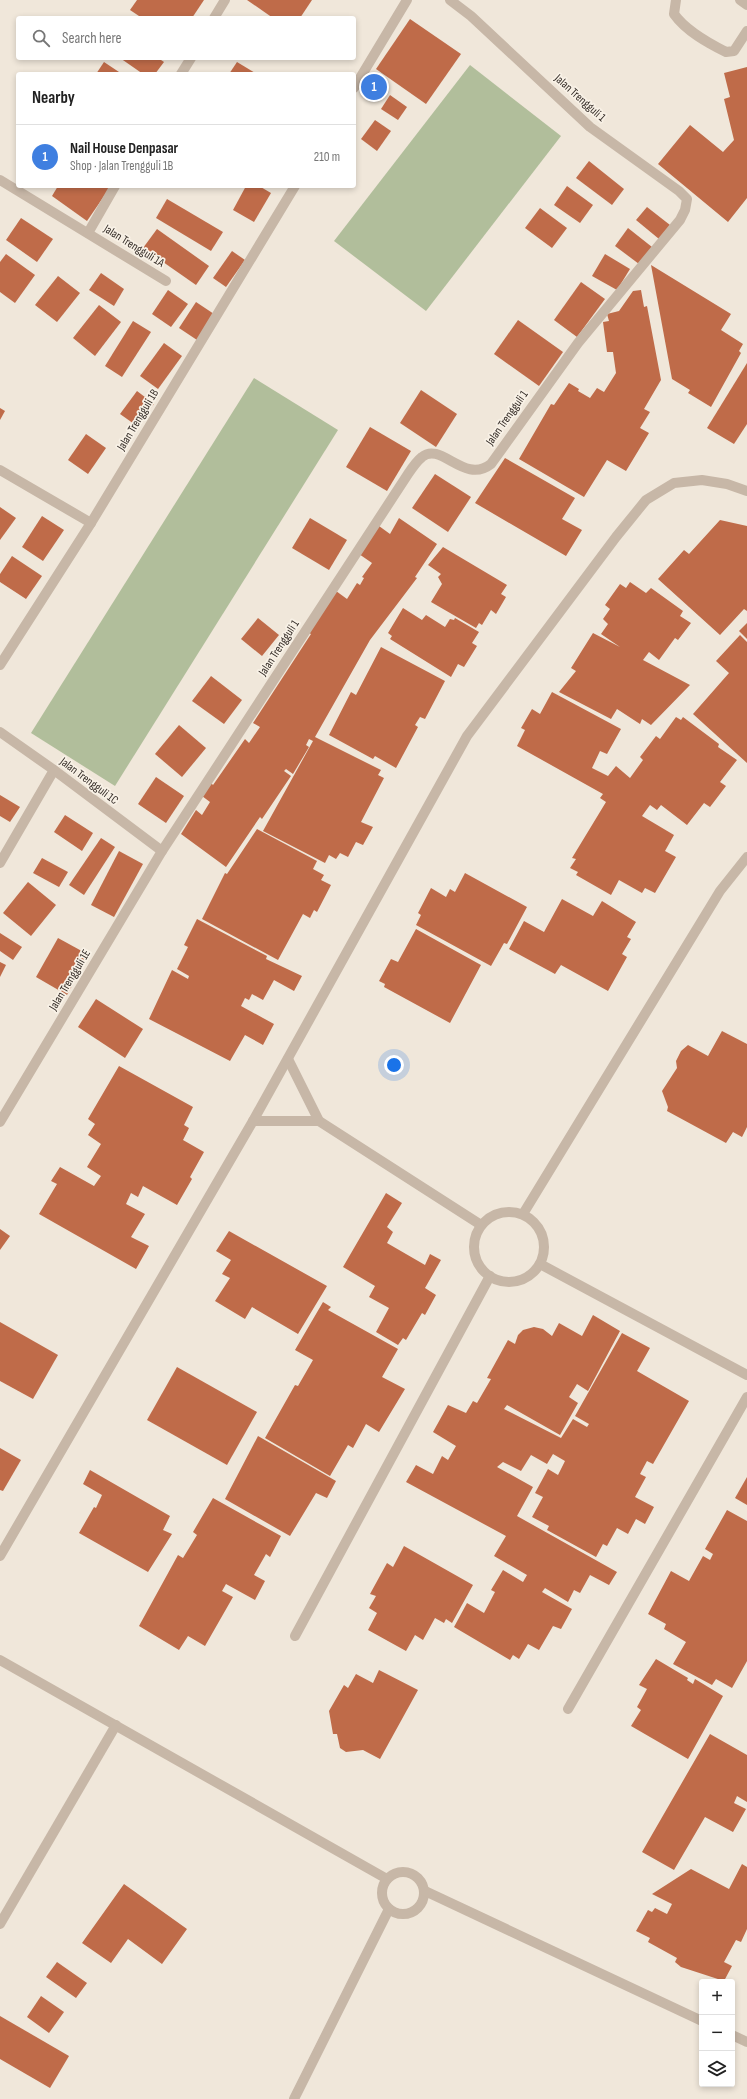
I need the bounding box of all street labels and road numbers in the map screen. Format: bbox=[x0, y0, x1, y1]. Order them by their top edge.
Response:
street label: Jalan Trengguli 1 bbox=[551, 70, 609, 125]
street label: Jalan Trengguli 1A bbox=[100, 221, 168, 271]
street label: Jalan Trengguli 1B bbox=[113, 387, 162, 454]
street label: Jalan Trengguli 1 bbox=[482, 387, 532, 449]
street label: Jalan Trengguli 1 bbox=[255, 617, 303, 680]
street label: Jalan Trengguli 1C bbox=[56, 754, 121, 808]
street label: Jalan Trengguli 1E bbox=[45, 947, 94, 1014]

